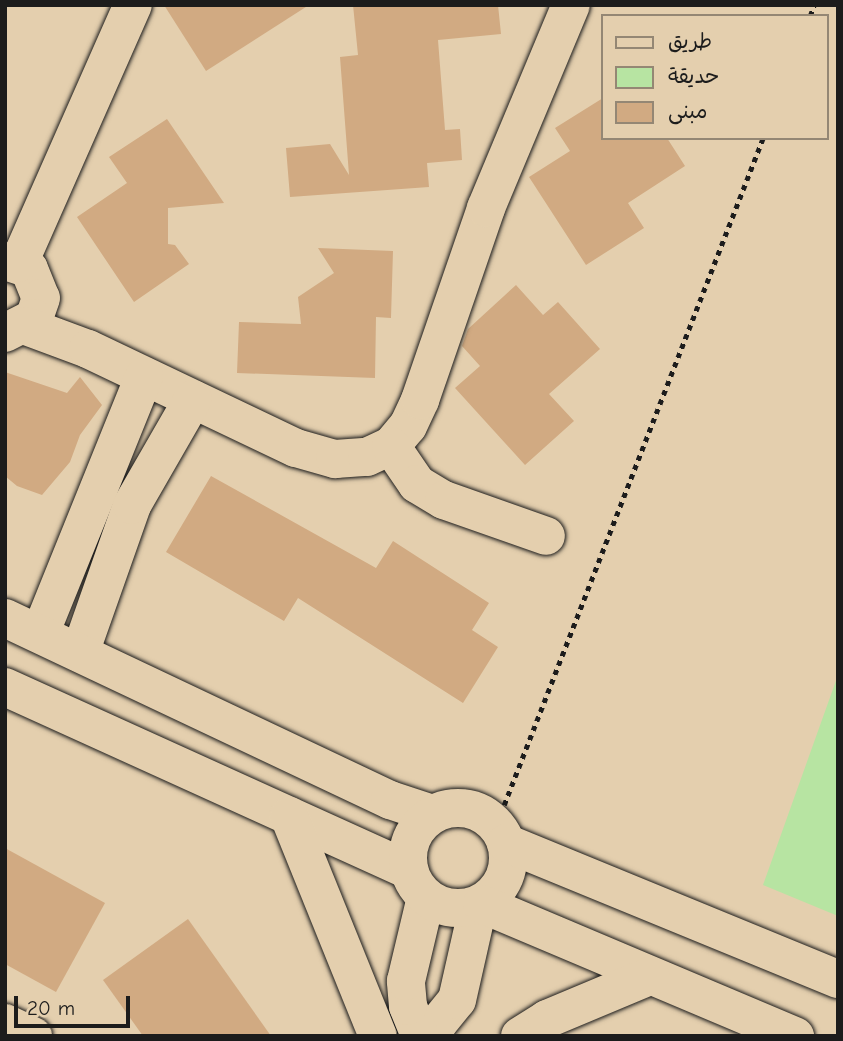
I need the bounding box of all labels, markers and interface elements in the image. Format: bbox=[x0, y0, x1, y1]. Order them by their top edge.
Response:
legend bbox=[602, 14, 829, 140]
text: طريق bbox=[668, 29, 712, 53]
text: حديقة bbox=[668, 64, 719, 88]
text: مبنى bbox=[668, 99, 707, 123]
scale bar bbox=[18, 982, 133, 1026]
text: 20 m bbox=[27, 996, 75, 1020]

